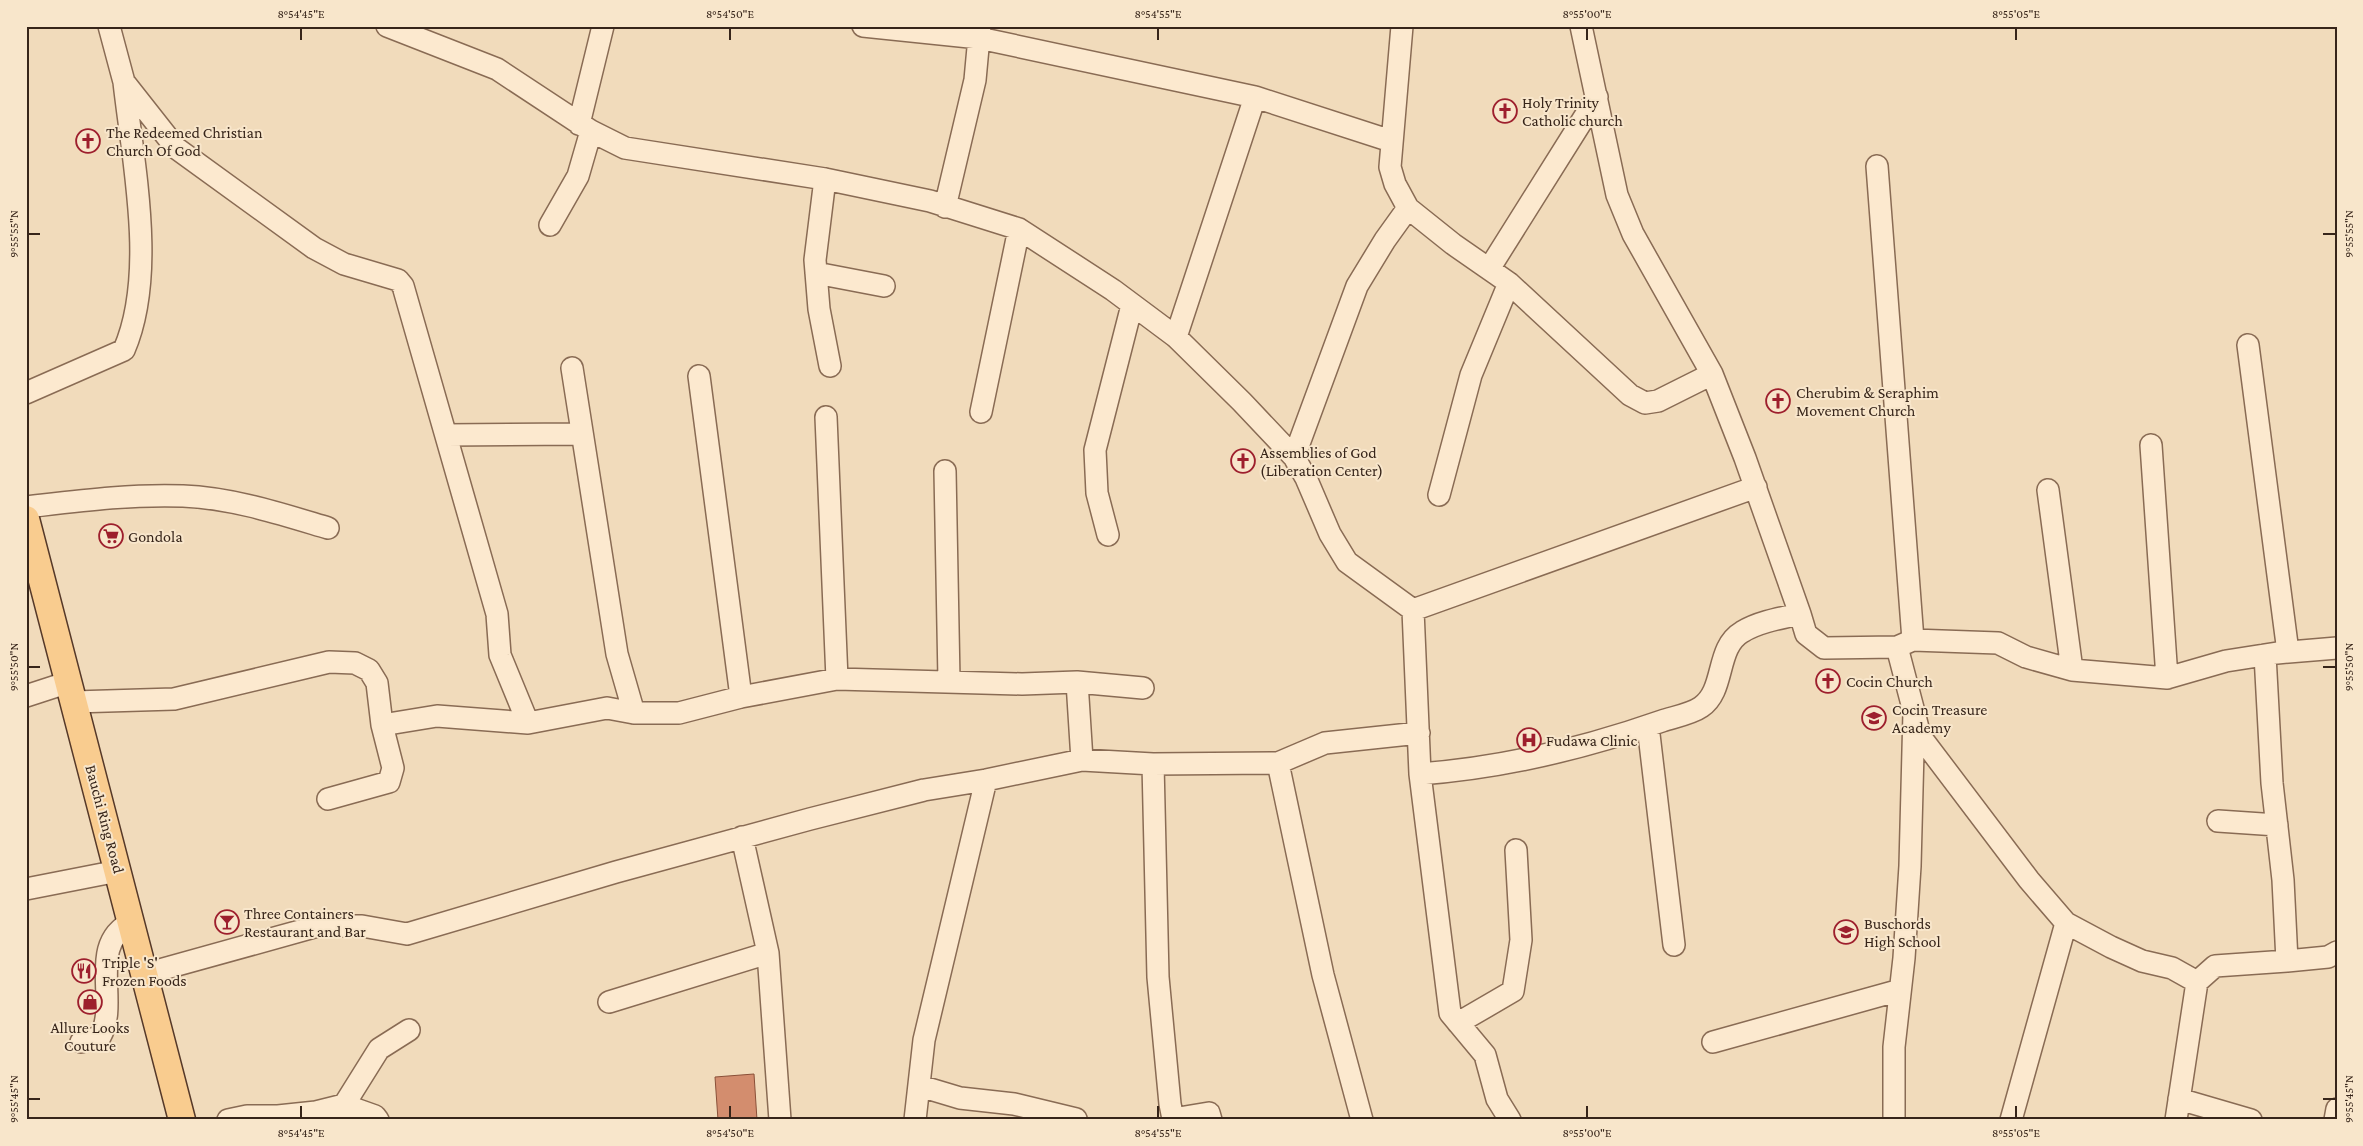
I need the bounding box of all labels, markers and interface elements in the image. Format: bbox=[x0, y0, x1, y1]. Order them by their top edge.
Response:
text: 8°54'45"E bbox=[277, 7, 325, 21]
text: 8°54'50"E bbox=[706, 7, 754, 21]
text: 8°54'55"E bbox=[1135, 7, 1182, 21]
text: 8°55'00"E bbox=[1563, 7, 1612, 21]
text: 8°55'05"E bbox=[1992, 7, 2040, 21]
place label: Holy Trinity Catholic church bbox=[1522, 94, 1623, 129]
church icon: Holy Trinity Catholic church bbox=[1492, 98, 1518, 124]
place label: The Redeemed Christian Church Of God bbox=[106, 124, 263, 159]
church icon: The Redeemed Christian Church Of God bbox=[75, 128, 101, 154]
text: 9°55'55"N bbox=[7, 210, 21, 258]
text: 9°55'55"N bbox=[2342, 210, 2356, 258]
place label: Cherubim & Seraphim Movement Church bbox=[1796, 384, 1939, 419]
church icon: Cherubim & Seraphim Movement Church bbox=[1765, 388, 1791, 414]
place label: Assemblies of God (Liberation Center) bbox=[1260, 444, 1383, 480]
church icon: Assemblies of God (Liberation Center) bbox=[1230, 448, 1256, 474]
supermarket icon: Gondola bbox=[98, 523, 124, 549]
place label: Gondola bbox=[128, 528, 183, 545]
text: 9°55'50"N bbox=[7, 643, 21, 691]
text: 9°55'50"N bbox=[2342, 643, 2356, 691]
church icon: Cocin Church bbox=[1815, 668, 1841, 694]
place label: Cocin Church bbox=[1846, 673, 1933, 690]
place label: Cocin Treasure Academy bbox=[1892, 701, 1987, 737]
school or university icon: Cocin Treasure Academy bbox=[1861, 705, 1887, 731]
hospital icon: Fudawa Clinic bbox=[1516, 727, 1542, 753]
place label: Fudawa Clinic bbox=[1546, 732, 1638, 749]
street label: Bauchi Ring Road bbox=[81, 763, 128, 876]
place label: Three Containers Restaurant and Bar bbox=[244, 905, 366, 940]
bar icon: Three Containers Restaurant and Bar bbox=[214, 909, 240, 935]
place label: Buschords High School bbox=[1864, 915, 1941, 951]
school or university icon: Buschords High School bbox=[1833, 919, 1859, 945]
place label: Triple 'S' Frozen Foods bbox=[102, 954, 187, 989]
restaurant icon: Triple 'S' Frozen Foods bbox=[71, 958, 97, 984]
shop icon: Allure Looks Couture bbox=[77, 989, 103, 1015]
place label: Allure Looks Couture bbox=[50, 1019, 130, 1054]
text: 9°55'45"N bbox=[7, 1075, 21, 1123]
text: 9°55'45"N bbox=[2342, 1075, 2356, 1123]
text: 8°54'45"E bbox=[277, 1126, 325, 1140]
text: 8°54'50"E bbox=[706, 1126, 754, 1140]
text: 8°54'55"E bbox=[1135, 1126, 1182, 1140]
text: 8°55'00"E bbox=[1563, 1126, 1612, 1140]
text: 8°55'05"E bbox=[1992, 1126, 2040, 1140]

